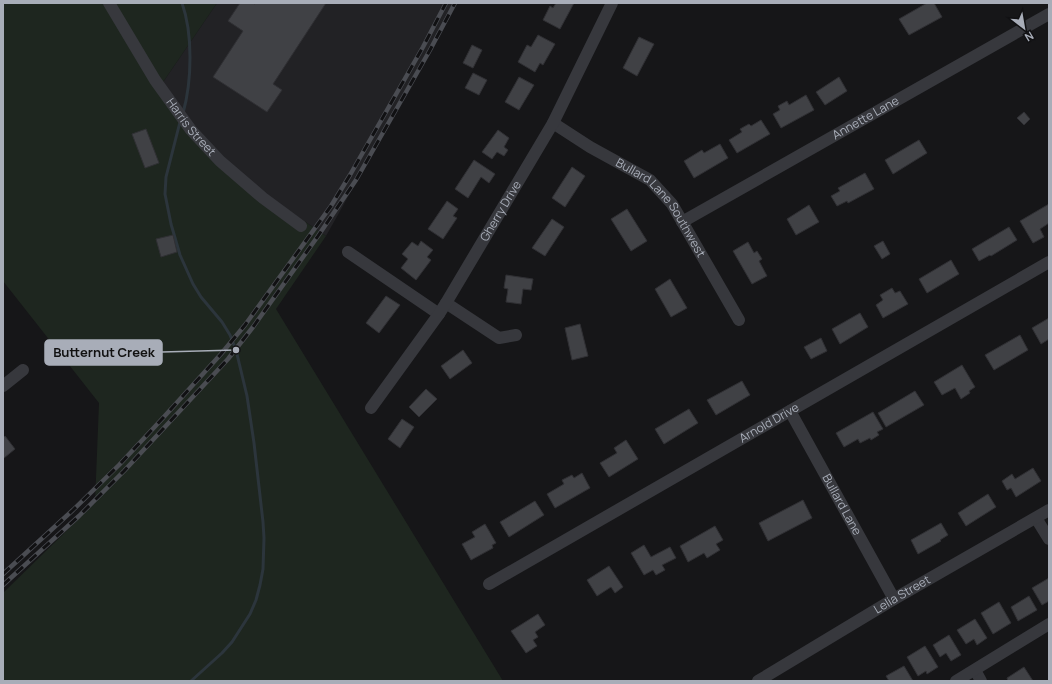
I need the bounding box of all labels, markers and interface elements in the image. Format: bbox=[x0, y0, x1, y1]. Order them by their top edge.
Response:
north arrow bbox=[1004, 8, 1044, 48]
text: N bbox=[1022, 29, 1037, 46]
street label: Annette Lane bbox=[829, 92, 902, 143]
street label: Harris Street bbox=[163, 94, 220, 160]
street label: Bullard Lane Southwest bbox=[613, 154, 710, 260]
street label: Gherry Drive bbox=[476, 177, 525, 244]
callout: Butternut Creek bbox=[45, 340, 162, 365]
text: Butternut Creek bbox=[53, 343, 156, 361]
street label: Arnold Drive bbox=[736, 399, 802, 447]
street label: Bullard Lane bbox=[818, 471, 866, 538]
street label: Lelia Street bbox=[870, 571, 933, 617]

